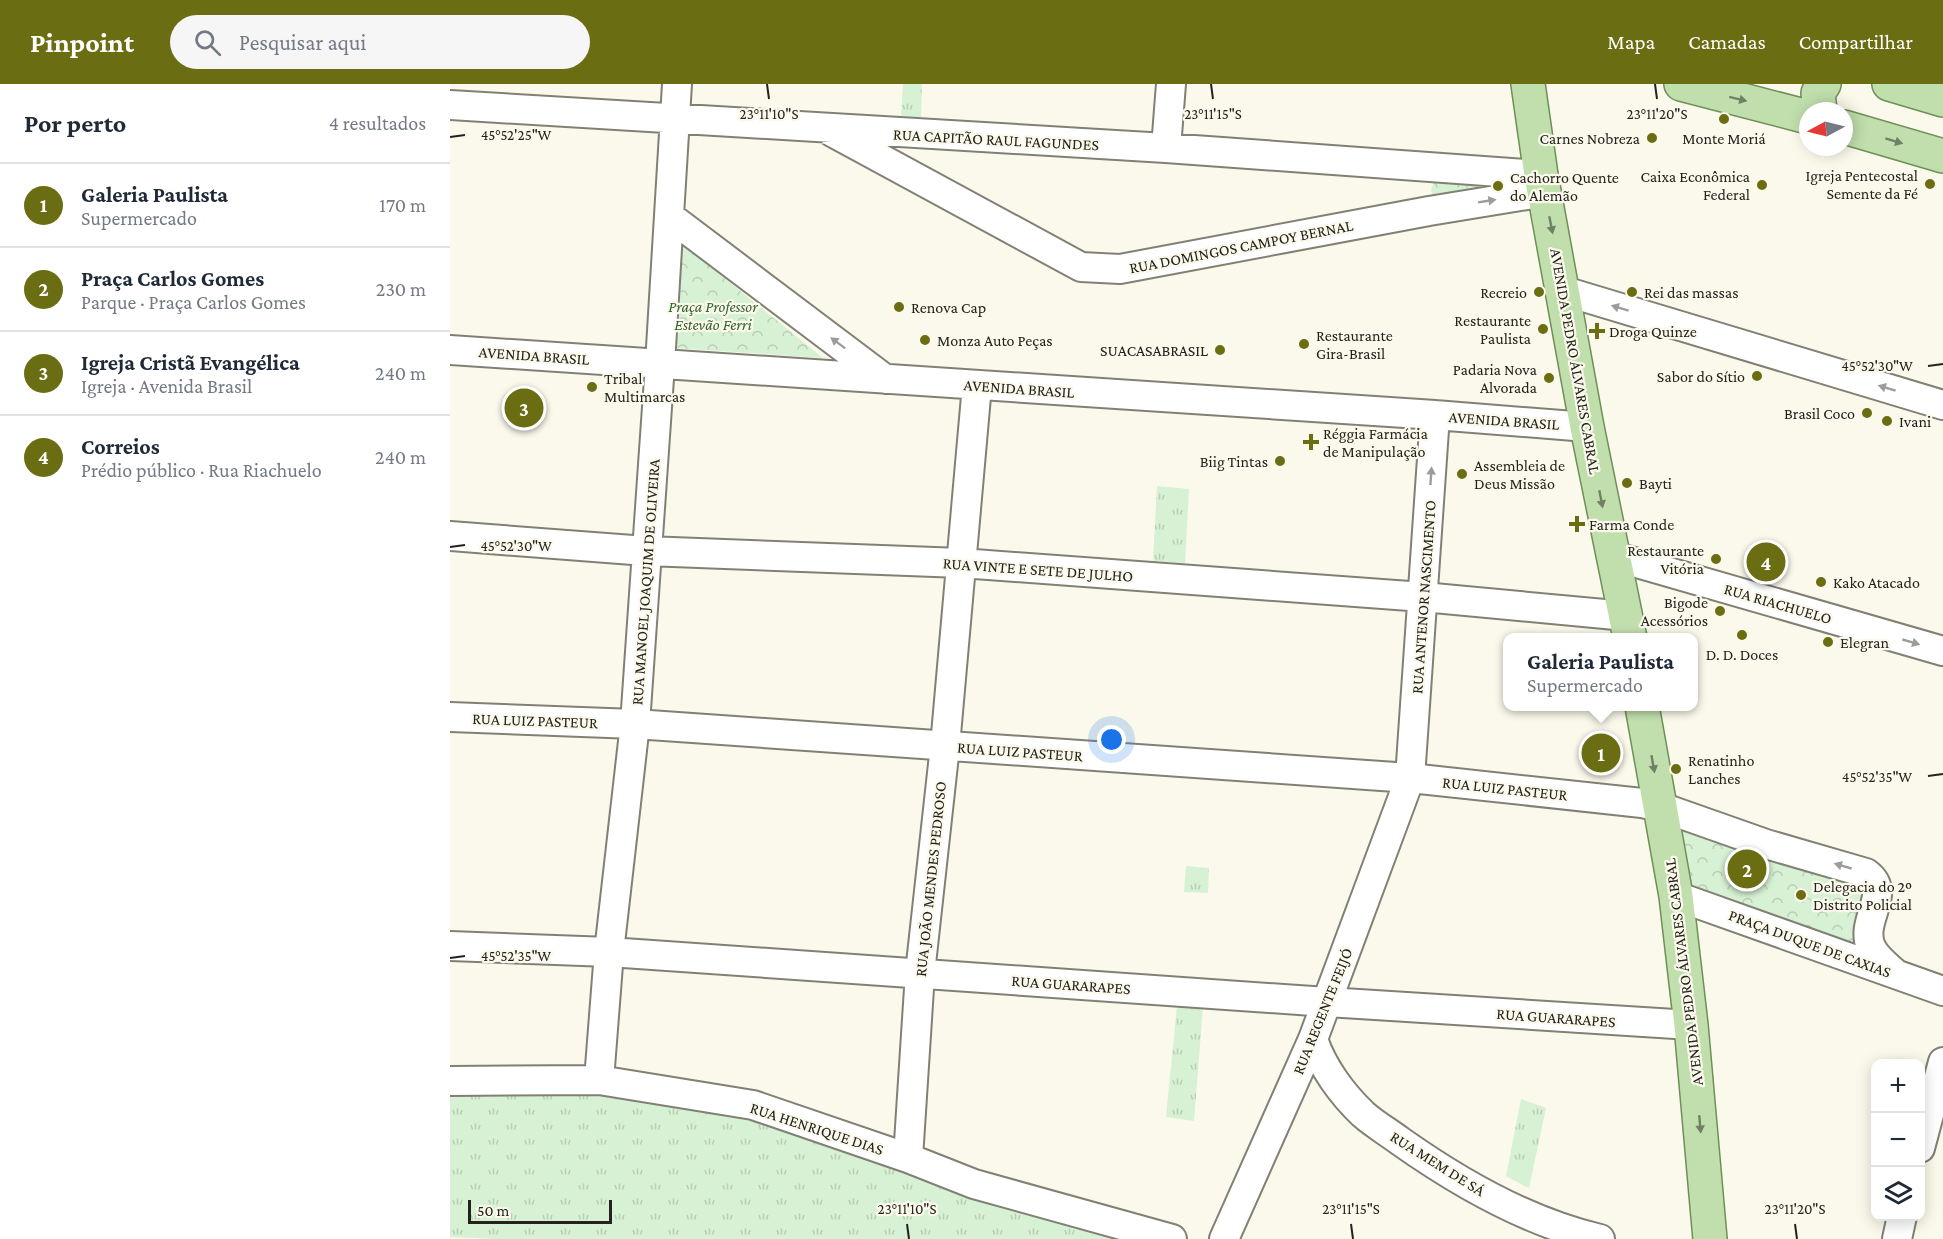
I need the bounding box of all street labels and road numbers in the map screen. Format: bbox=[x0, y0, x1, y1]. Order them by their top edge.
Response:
street label: RUA CAPITÃO RAUL FAGUNDES bbox=[893, 126, 1099, 153]
street label: RUA DOMINGOS CAMPOY BERNAL bbox=[1128, 216, 1354, 277]
street label: AVENIDA PEDRO ÁLVARES CABRAL bbox=[1547, 247, 1604, 475]
street label: AVENIDA BRASIL bbox=[478, 343, 590, 368]
street label: AVENIDA BRASIL bbox=[963, 376, 1075, 401]
street label: AVENIDA BRASIL bbox=[1448, 408, 1560, 433]
street label: RUA MANOEL JOAQUIM DE OLIVEIRA bbox=[628, 457, 664, 706]
street label: RUA ANTENOR NASCIMENTO bbox=[1408, 500, 1439, 694]
street label: RUA VINTE E SETE DE JULHO bbox=[942, 554, 1134, 586]
street label: RUA RIACHUELO bbox=[1722, 580, 1834, 627]
street label: RUA LUIZ PASTEUR bbox=[472, 710, 598, 731]
street label: RUA LUIZ PASTEUR bbox=[957, 739, 1083, 764]
street label: RUA LUIZ PASTEUR bbox=[1442, 773, 1569, 804]
street label: RUA JOÃO MENDES PEDROSO bbox=[912, 780, 950, 978]
street label: AVENIDA PEDRO ÁLVARES CABRAL bbox=[1661, 857, 1706, 1087]
street label: PRAÇA DUQUE DE CAXIAS bbox=[1726, 906, 1893, 982]
street label: RUA REGENTE FEIJÓ bbox=[1289, 945, 1357, 1077]
street label: RUA GUARARAPES bbox=[1011, 972, 1131, 997]
street label: RUA GUARARAPES bbox=[1496, 1005, 1616, 1030]
street label: RUA HENRIQUE DIAS bbox=[748, 1099, 886, 1158]
street label: RUA MEM DE SÁ bbox=[1387, 1128, 1489, 1200]

